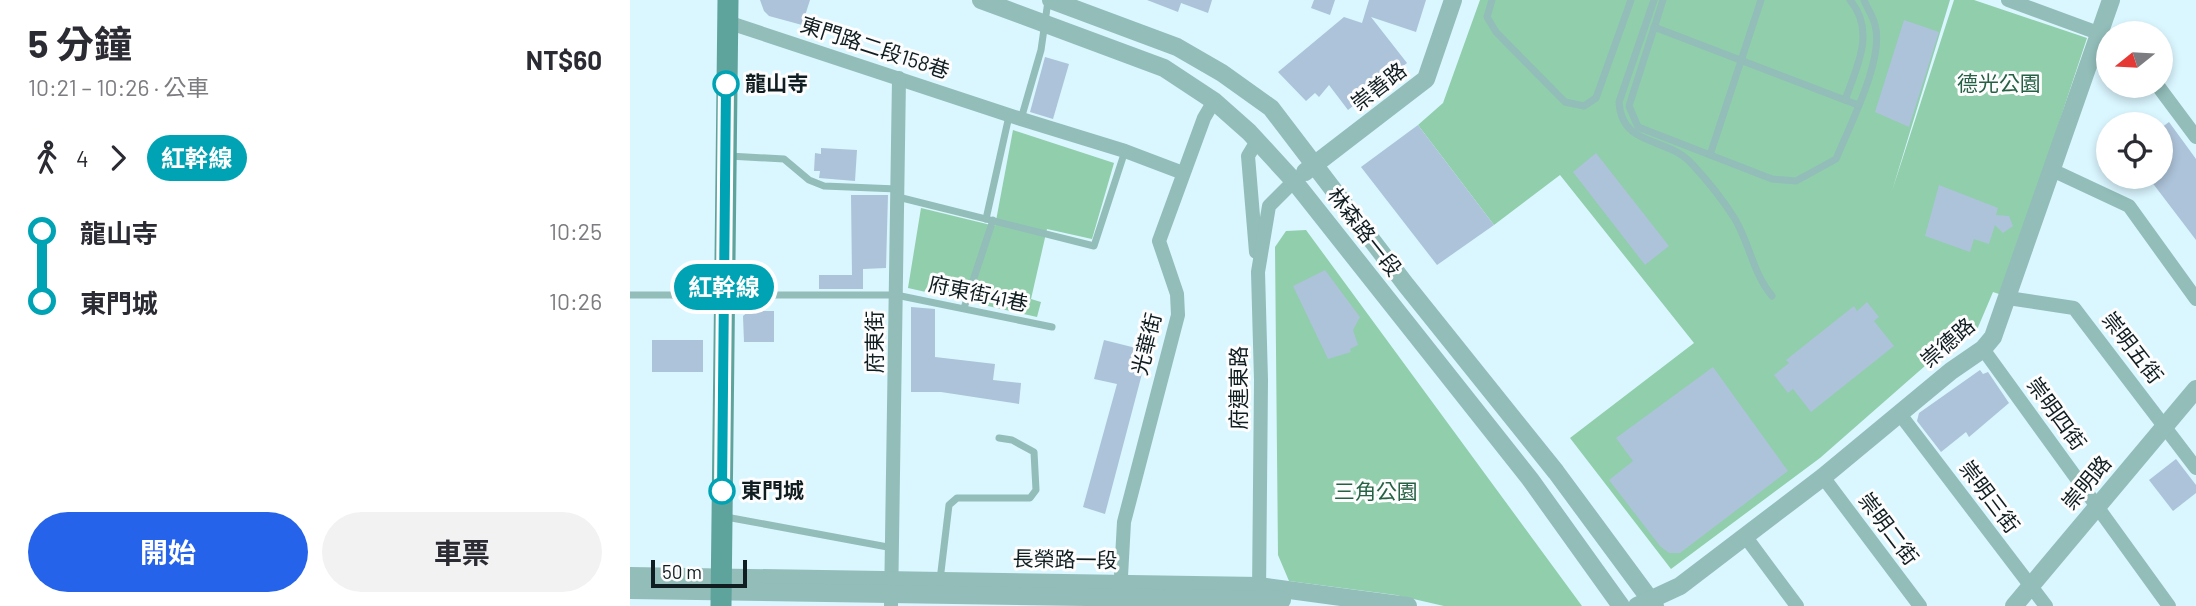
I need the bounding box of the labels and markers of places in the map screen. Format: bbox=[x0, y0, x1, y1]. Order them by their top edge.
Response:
place label: 龍山寺 bbox=[745, 70, 808, 95]
marker: 龍山寺 bbox=[713, 71, 739, 97]
place label: 東門城 bbox=[741, 477, 804, 502]
marker: 東門城 bbox=[709, 478, 735, 504]

